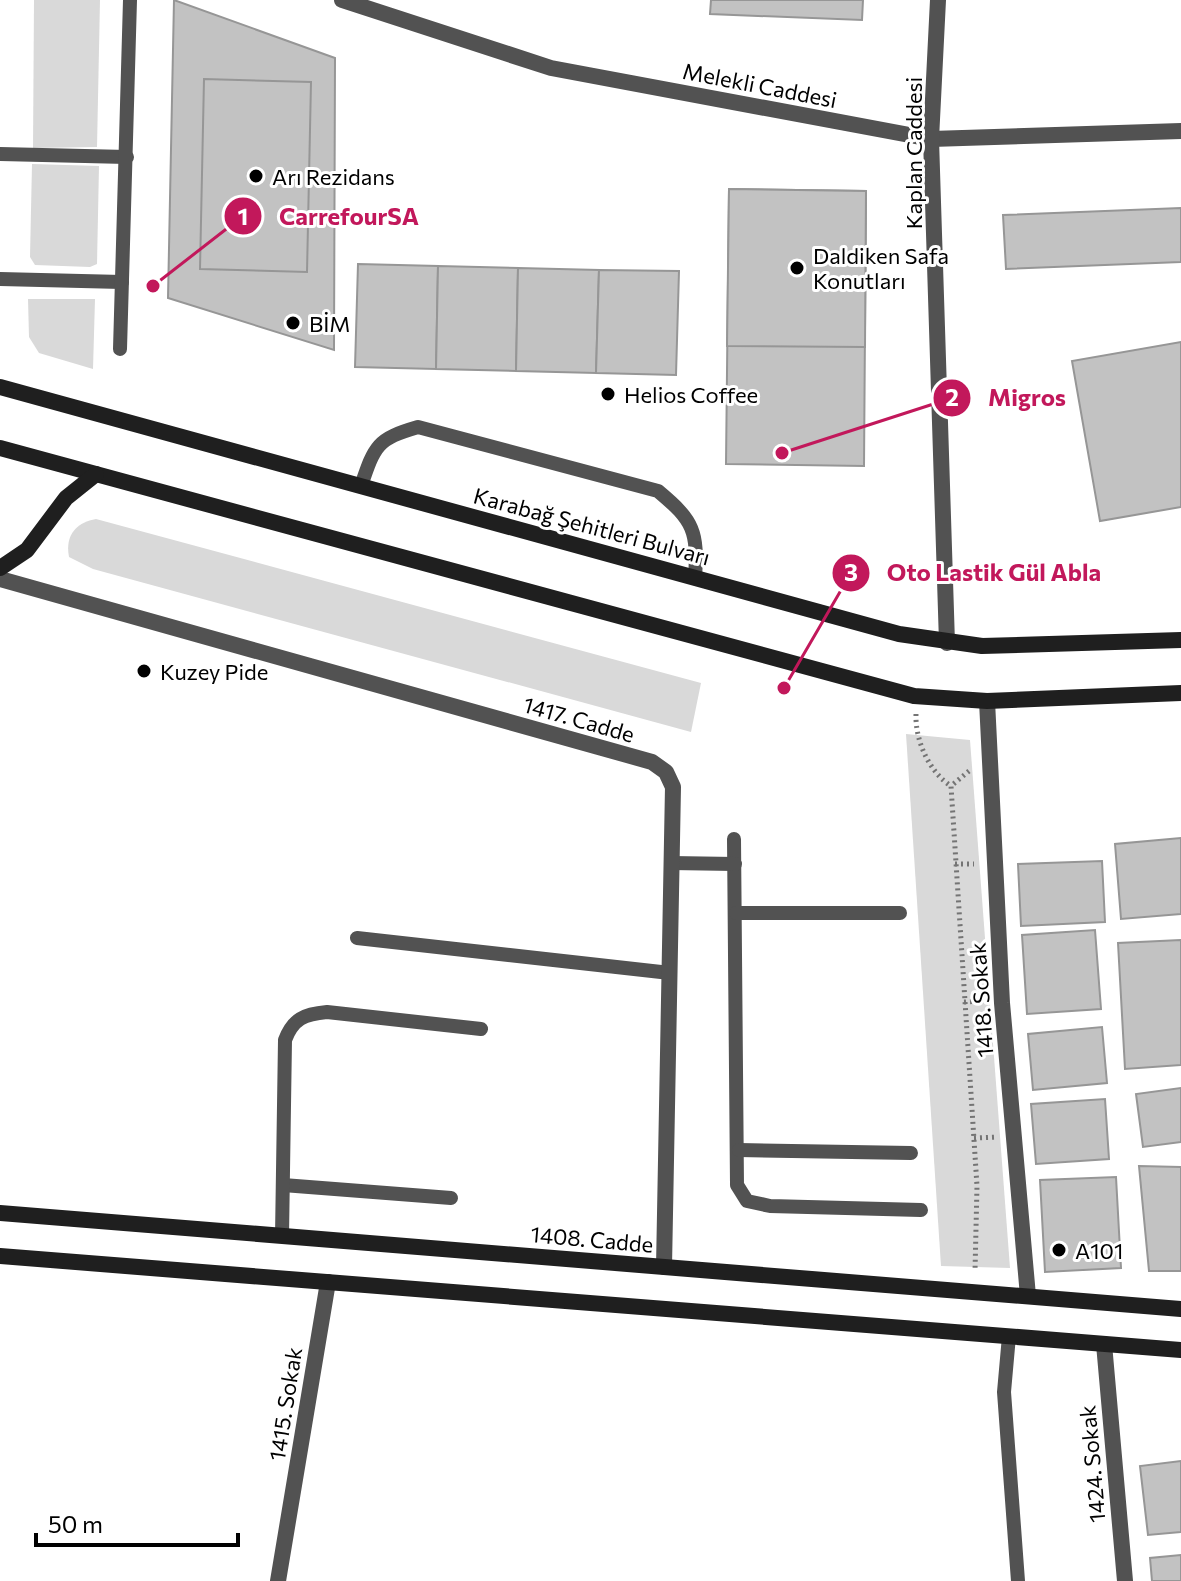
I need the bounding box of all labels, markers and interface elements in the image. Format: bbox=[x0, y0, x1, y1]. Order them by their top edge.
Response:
street label: Melekli Caddesi bbox=[681, 57, 839, 113]
street label: Kaplan Caddesi bbox=[900, 77, 927, 229]
place label: Arı Rezidans bbox=[272, 163, 395, 190]
marker: Arı Rezidans bbox=[247, 167, 265, 185]
callout: CarrefourSA bbox=[223, 192, 435, 240]
text: 1 bbox=[238, 201, 248, 230]
text: CarrefourSA bbox=[279, 201, 419, 230]
place label: Daldiken Safa Konutları bbox=[813, 242, 949, 294]
marker: Daldiken Safa Konutları bbox=[788, 259, 806, 277]
place label: BİM bbox=[309, 310, 350, 337]
marker: BİM bbox=[284, 314, 302, 332]
callout: Migros bbox=[932, 374, 1082, 422]
place label: Helios Coffee bbox=[624, 381, 758, 408]
text: 2 bbox=[945, 382, 959, 411]
text: Migros bbox=[988, 382, 1066, 411]
marker: Helios Coffee bbox=[599, 385, 617, 403]
street label: Karabağ Şehitleri Bulvarı bbox=[471, 481, 713, 571]
callout: Oto Lastik Gül Abla bbox=[831, 549, 1117, 597]
text: 3 bbox=[844, 557, 858, 586]
text: Oto Lastik Gül Abla bbox=[887, 557, 1101, 586]
place label: Kuzey Pide bbox=[160, 658, 268, 685]
marker: Kuzey Pide bbox=[135, 662, 153, 680]
street label: 1417. Cadde bbox=[520, 690, 638, 748]
street label: 1418. Sokak bbox=[964, 942, 998, 1058]
street label: 1408. Cadde bbox=[530, 1220, 654, 1258]
place label: A101 bbox=[1075, 1237, 1123, 1264]
marker: A101 bbox=[1050, 1241, 1068, 1259]
street label: 1415. Sokak bbox=[263, 1345, 307, 1463]
street label: 1424. Sokak bbox=[1073, 1404, 1111, 1524]
scale bar bbox=[36, 1497, 238, 1547]
text: 50 m bbox=[48, 1509, 103, 1538]

